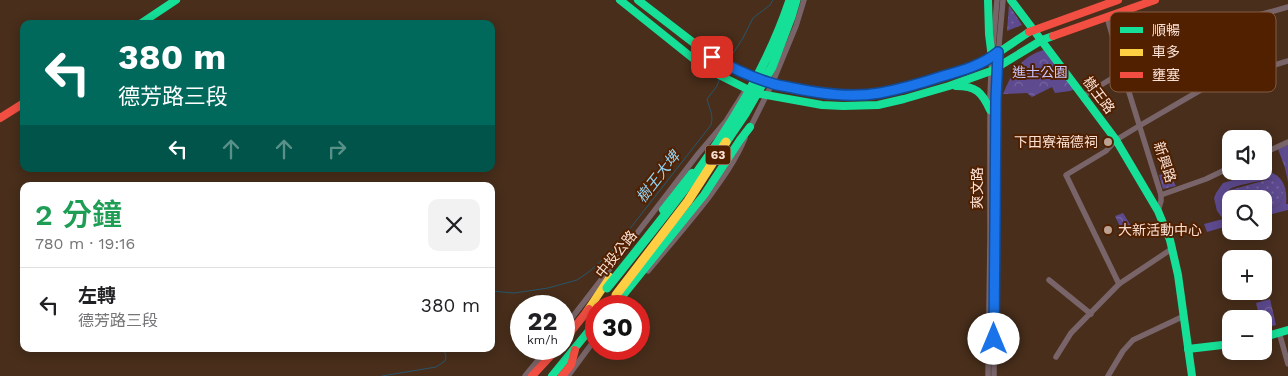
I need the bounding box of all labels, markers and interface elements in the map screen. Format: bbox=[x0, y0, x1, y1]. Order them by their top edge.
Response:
legend bbox=[1110, 12, 1276, 92]
text: 順暢 bbox=[1152, 22, 1180, 38]
text: 380 m bbox=[118, 36, 226, 78]
pin bbox=[691, 36, 733, 78]
icon: left bbox=[35, 40, 100, 105]
icon: arrive bbox=[698, 43, 726, 71]
text: 車多 bbox=[1152, 44, 1180, 60]
park label: 進士公園 bbox=[1012, 64, 1068, 80]
text: 壅塞 bbox=[1152, 67, 1180, 83]
street label: 樹王路 bbox=[1080, 73, 1118, 117]
text: 德芳路三段 bbox=[118, 84, 228, 109]
map controls bbox=[1222, 130, 1272, 360]
button: sound bbox=[1222, 130, 1272, 180]
place label: 下田寮福德祠 bbox=[1014, 134, 1098, 150]
icon: left bbox=[164, 135, 192, 163]
icon: ahead bbox=[217, 135, 245, 163]
icon: ahead bbox=[270, 135, 298, 163]
icon: right bbox=[323, 135, 351, 163]
marker: 下田寮福德祠 bbox=[1102, 136, 1114, 148]
street label: 新興路 bbox=[1151, 140, 1179, 184]
water label: 樹王大埤 bbox=[632, 146, 685, 206]
road number: 63 bbox=[706, 146, 730, 164]
street label: 爽文路 bbox=[969, 167, 985, 209]
button: search bbox=[1222, 190, 1272, 240]
text: 2 分鐘 bbox=[35, 197, 122, 232]
button: close bbox=[428, 199, 480, 251]
place label: 大新活動中心 bbox=[1118, 222, 1202, 238]
marker: 大新活動中心 bbox=[1102, 224, 1114, 236]
street label: 中投公路 bbox=[592, 227, 640, 281]
text: 780 m · 19:16 bbox=[35, 234, 135, 253]
button: + bbox=[1222, 250, 1272, 300]
text: 左轉 bbox=[78, 284, 116, 307]
icon: left bbox=[35, 291, 63, 319]
text: 380 m bbox=[421, 294, 480, 317]
speed limit sign: 30 bbox=[585, 295, 650, 360]
text: 22 bbox=[528, 307, 557, 336]
button: − bbox=[1222, 310, 1272, 360]
text: 德芳路三段 bbox=[78, 311, 158, 330]
position arrow bbox=[967, 312, 1019, 364]
text: km/h bbox=[527, 333, 558, 347]

